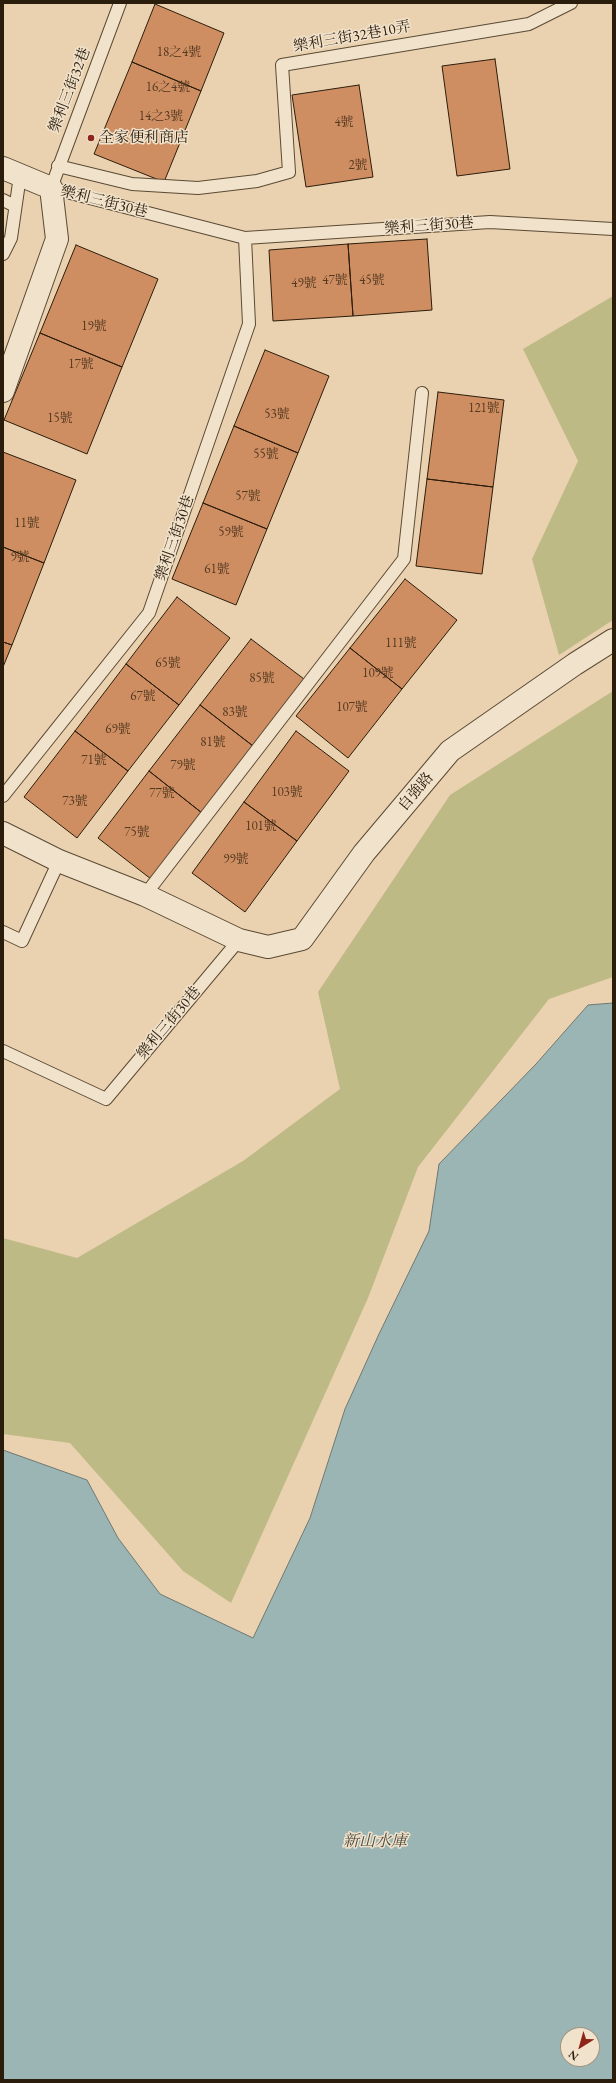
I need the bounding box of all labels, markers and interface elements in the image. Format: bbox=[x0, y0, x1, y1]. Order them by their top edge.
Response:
street label: 樂利三街32巷10弄 bbox=[292, 18, 412, 56]
house number: 18之4號 bbox=[157, 44, 201, 60]
street label: 樂利三街32巷 bbox=[46, 45, 94, 135]
house number: 16之4號 bbox=[146, 79, 190, 95]
house number: 14之3號 bbox=[139, 108, 183, 124]
house number: 4號 bbox=[334, 114, 354, 130]
place label: 全家便利商店 bbox=[99, 129, 189, 147]
marker: 全家便利商店 bbox=[86, 133, 96, 143]
house number: 2號 bbox=[348, 157, 368, 173]
street label: 樂利三街30巷 bbox=[58, 182, 150, 222]
street label: 樂利三街30巷 bbox=[384, 214, 474, 238]
house number: 47號 bbox=[322, 272, 348, 288]
house number: 45號 bbox=[359, 272, 385, 288]
house number: 49號 bbox=[291, 275, 317, 291]
house number: 19號 bbox=[81, 318, 107, 334]
house number: 17號 bbox=[68, 356, 94, 372]
house number: 121號 bbox=[468, 400, 500, 416]
house number: 53號 bbox=[264, 406, 290, 422]
house number: 15號 bbox=[47, 410, 73, 426]
house number: 55號 bbox=[253, 446, 279, 462]
house number: 57號 bbox=[235, 488, 261, 504]
street label: 樂利三街30巷 bbox=[152, 493, 198, 583]
house number: 11號 bbox=[14, 515, 40, 531]
house number: 59號 bbox=[218, 524, 244, 540]
house number: 9號 bbox=[10, 549, 30, 565]
house number: 61號 bbox=[204, 561, 230, 577]
house number: 111號 bbox=[385, 635, 417, 651]
house number: 65號 bbox=[155, 655, 181, 671]
house number: 109號 bbox=[362, 665, 394, 681]
house number: 85號 bbox=[249, 670, 275, 686]
house number: 67號 bbox=[130, 688, 156, 704]
house number: 107號 bbox=[336, 699, 368, 715]
house number: 83號 bbox=[222, 704, 248, 720]
house number: 69號 bbox=[105, 721, 131, 737]
house number: 81號 bbox=[200, 734, 226, 750]
house number: 71號 bbox=[81, 752, 107, 768]
house number: 79號 bbox=[170, 757, 196, 773]
street label: 自強路 bbox=[395, 769, 437, 815]
house number: 103號 bbox=[271, 784, 303, 800]
house number: 77號 bbox=[149, 785, 175, 801]
house number: 73號 bbox=[62, 793, 88, 809]
house number: 101號 bbox=[245, 818, 277, 834]
house number: 75號 bbox=[124, 824, 150, 840]
house number: 99號 bbox=[223, 851, 249, 867]
street label: 樂利三街30巷 bbox=[133, 983, 205, 1063]
water label: 新山水庫 bbox=[343, 1832, 407, 1852]
north arrow bbox=[560, 2027, 600, 2067]
text: N bbox=[566, 2048, 581, 2064]

